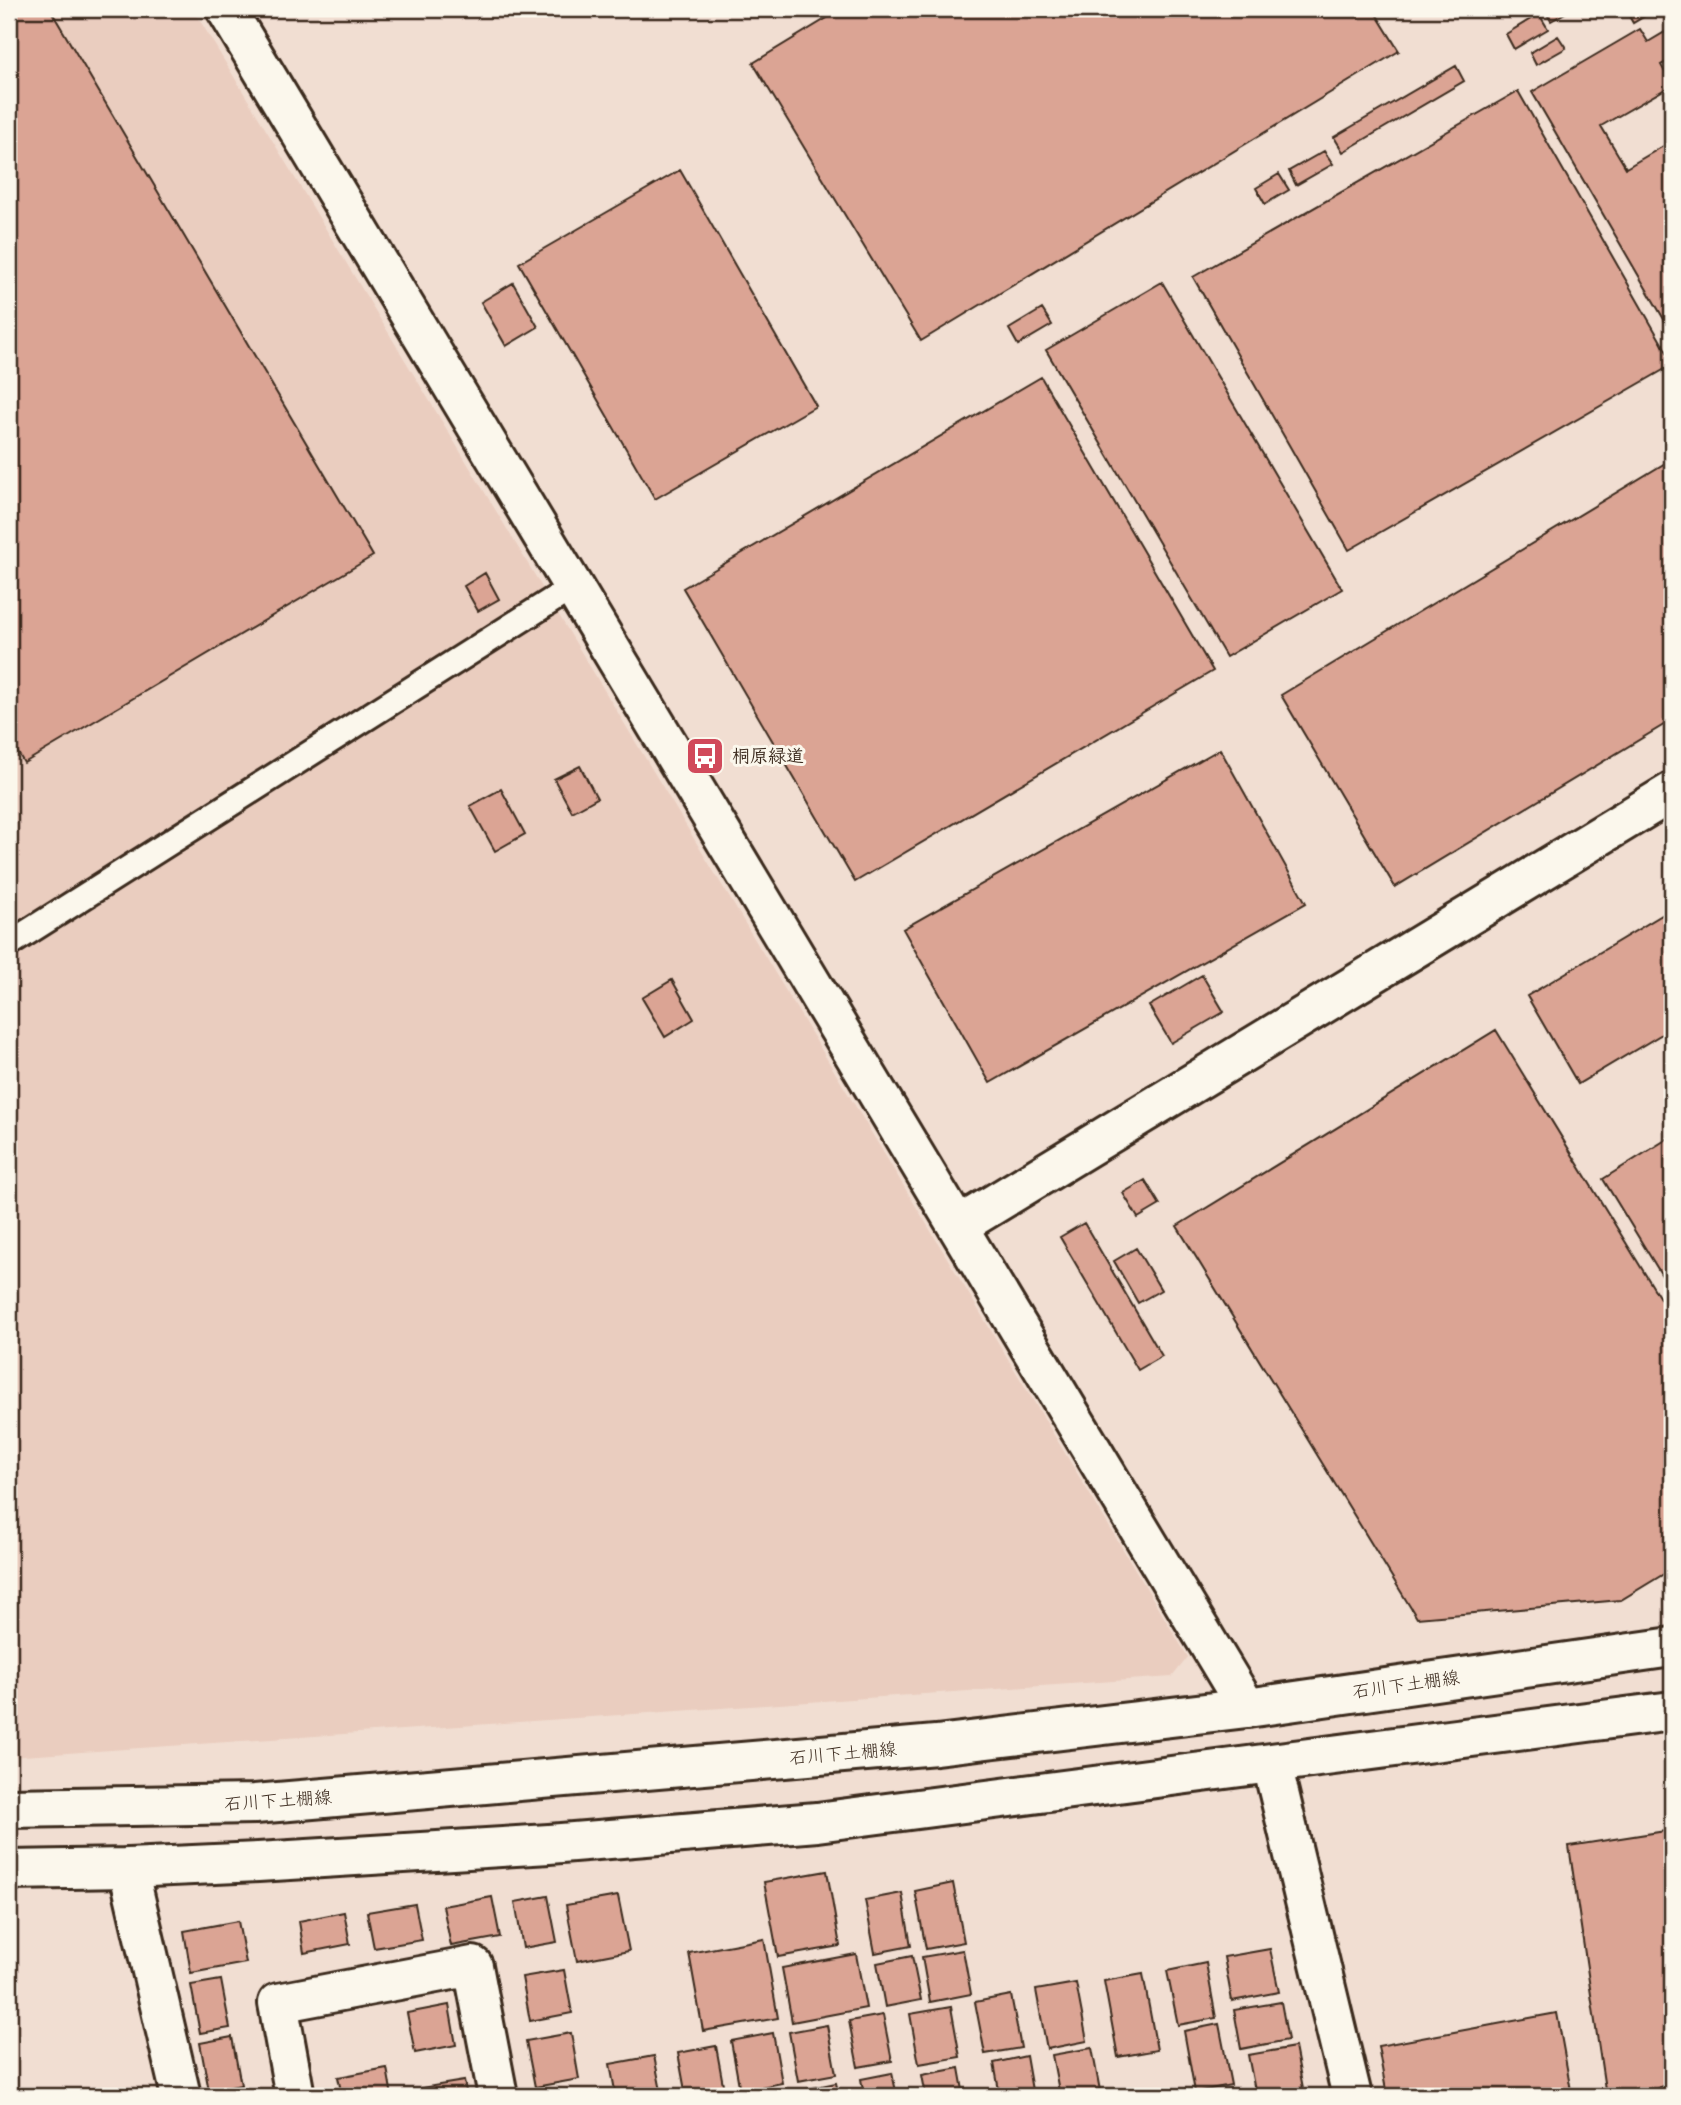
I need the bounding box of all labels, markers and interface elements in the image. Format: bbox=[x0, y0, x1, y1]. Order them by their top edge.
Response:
bus stop icon: 桐原緑道 bbox=[684, 735, 726, 777]
place label: 桐原緑道 bbox=[732, 745, 804, 768]
street label: 石川下土棚線 bbox=[1351, 1666, 1461, 1704]
street label: 石川下土棚線 bbox=[788, 1738, 898, 1770]
street label: 石川下土棚線 bbox=[223, 1786, 333, 1816]

